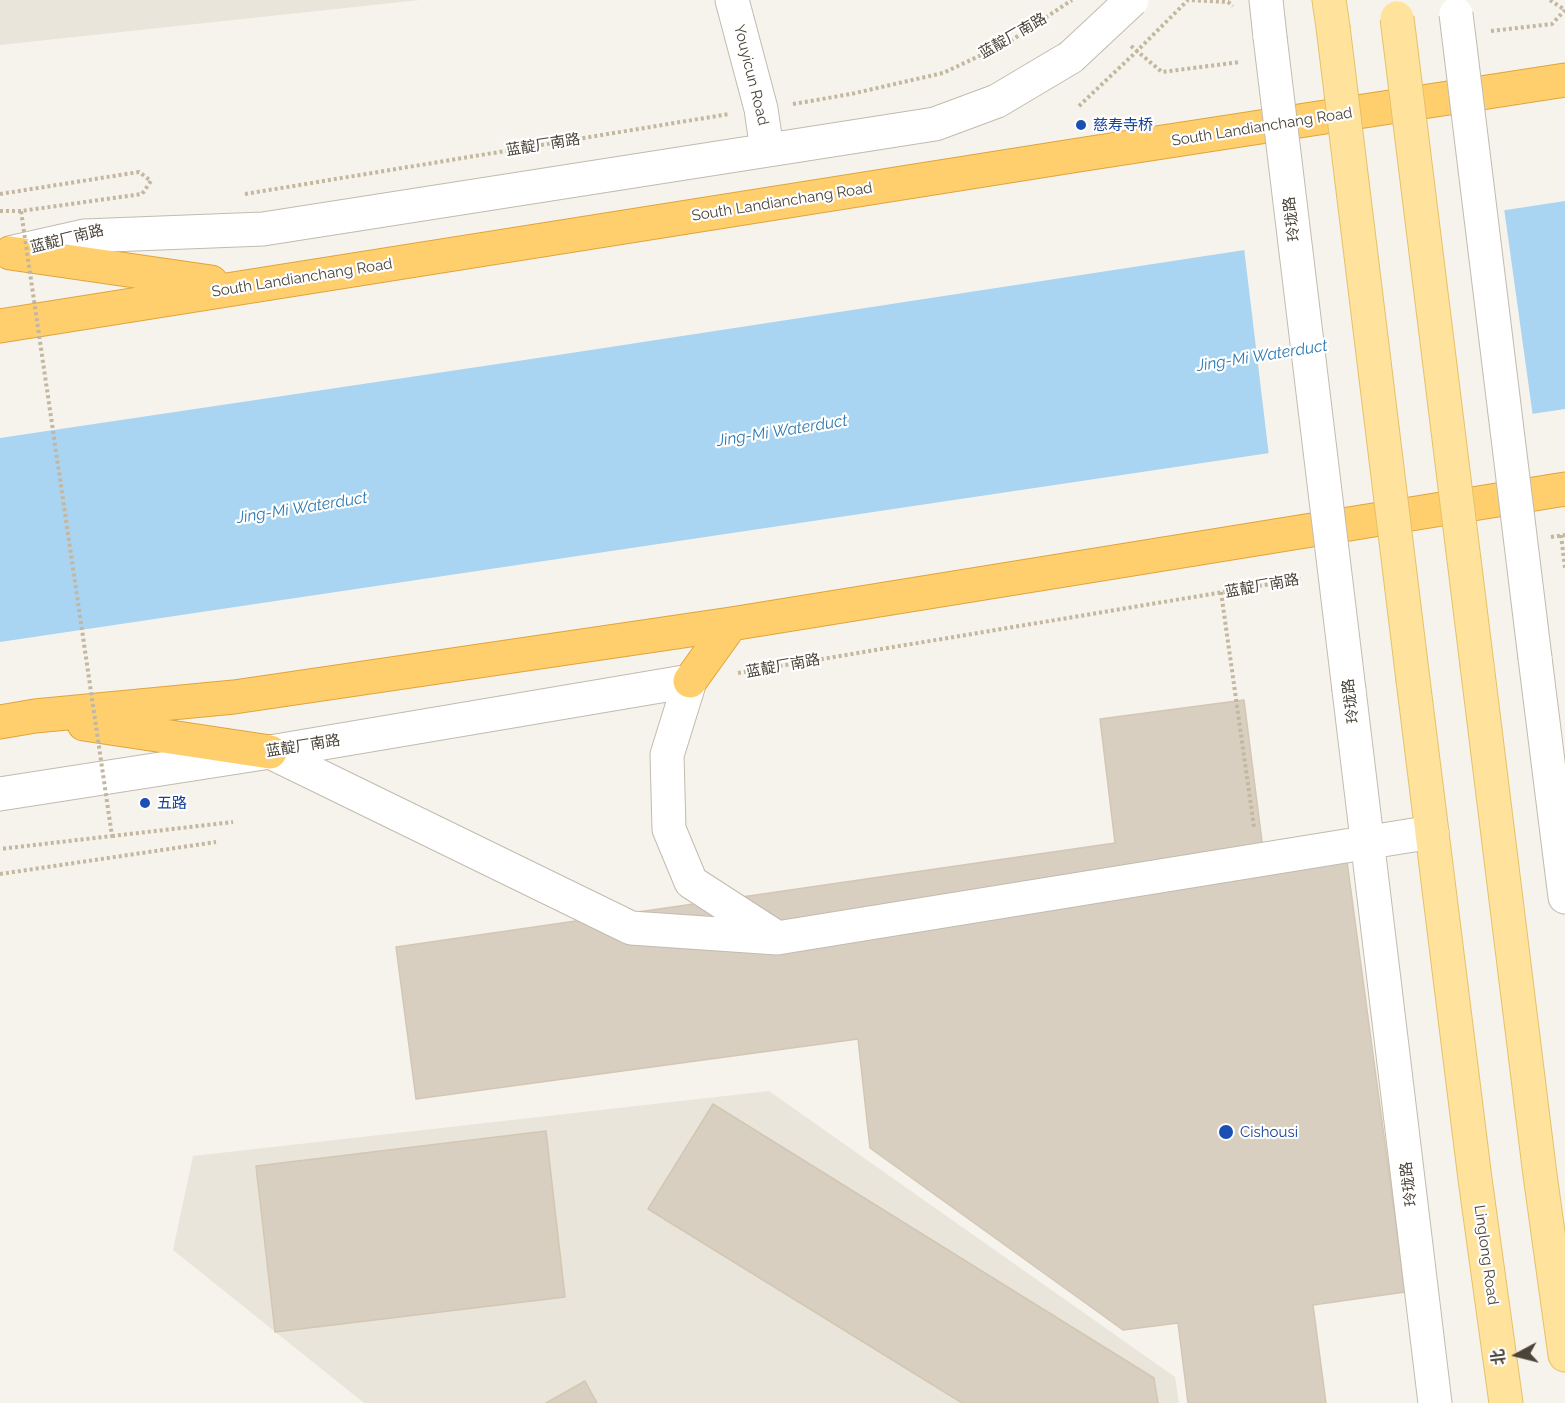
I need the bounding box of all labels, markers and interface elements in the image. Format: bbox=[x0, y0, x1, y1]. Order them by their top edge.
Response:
street label: 蓝靛厂南路 bbox=[976, 9, 1050, 63]
street label: Youyicun Road bbox=[730, 23, 772, 127]
street label: South Landianchang Road bbox=[1170, 104, 1354, 150]
place label: 慈寿寺桥 bbox=[1093, 116, 1153, 134]
marker: 慈寿寺桥 bbox=[1074, 118, 1088, 132]
street label: 蓝靛厂南路 bbox=[505, 130, 581, 160]
street label: South Landianchang Road bbox=[690, 179, 874, 225]
street label: 玲珑路 bbox=[1280, 196, 1304, 242]
street label: 蓝靛厂南路 bbox=[28, 221, 106, 257]
street label: South Landianchang Road bbox=[210, 255, 394, 301]
water label: Jing-Mi Waterduct bbox=[1195, 336, 1329, 376]
water label: Jing-Mi Waterduct bbox=[715, 411, 849, 451]
water label: Jing-Mi Waterduct bbox=[235, 488, 369, 528]
street label: 蓝靛厂南路 bbox=[1224, 571, 1300, 601]
street label: 蓝靛厂南路 bbox=[745, 651, 821, 681]
street label: 玲珑路 bbox=[1339, 678, 1363, 724]
street label: 蓝靛厂南路 bbox=[265, 731, 341, 761]
place label: 五路 bbox=[157, 794, 187, 812]
marker: 五路 bbox=[138, 796, 152, 810]
marker: Cishousi bbox=[1217, 1123, 1235, 1141]
place label: Cishousi bbox=[1240, 1123, 1298, 1141]
street label: 玲珑路 bbox=[1397, 1161, 1421, 1207]
street label: Linglong Road bbox=[1470, 1204, 1502, 1306]
north arrow bbox=[1487, 1325, 1547, 1385]
text: 北 bbox=[1488, 1348, 1509, 1366]

